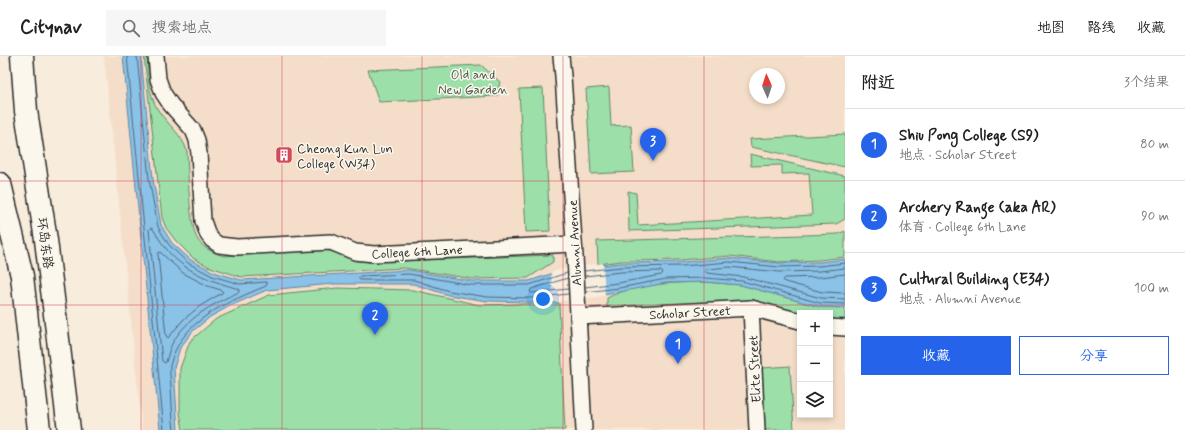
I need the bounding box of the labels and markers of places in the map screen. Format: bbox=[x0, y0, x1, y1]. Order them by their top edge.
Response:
pin: 3 bbox=[640, 128, 666, 161]
place label: Cheong Kun Lun College (W34) bbox=[297, 141, 393, 173]
building icon: Cheong Kun Lun College (W34) bbox=[274, 145, 294, 165]
pin: 2 bbox=[362, 302, 388, 335]
pin: 1 bbox=[665, 331, 691, 364]

